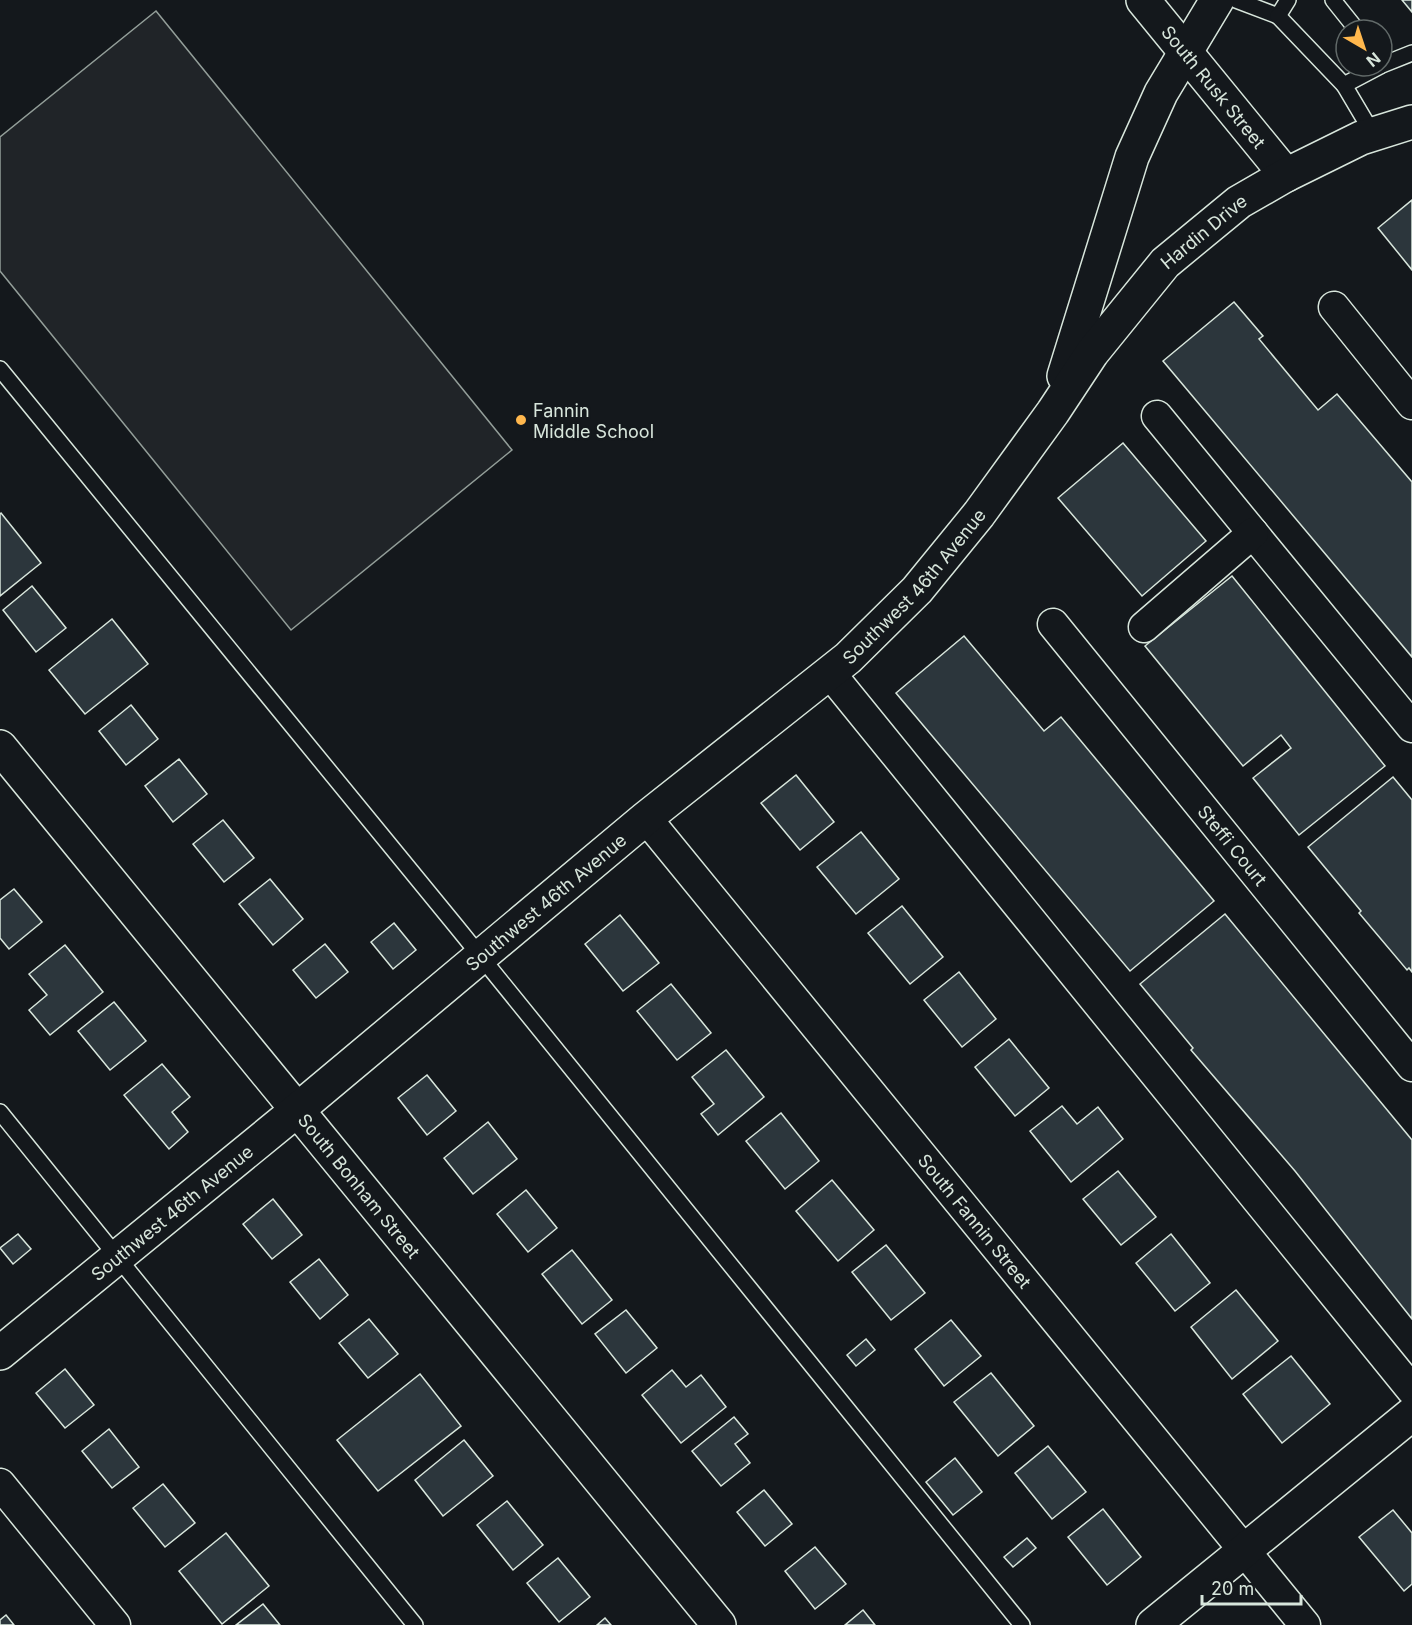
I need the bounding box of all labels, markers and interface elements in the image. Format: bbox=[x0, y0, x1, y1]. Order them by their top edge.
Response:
north arrow bbox=[1334, 18, 1394, 78]
street label: South Rusk Street bbox=[1158, 21, 1270, 152]
text: N bbox=[1362, 48, 1384, 71]
street label: Hardin Drive bbox=[1156, 189, 1250, 273]
place label: Fannin Middle School bbox=[533, 400, 654, 442]
marker: Fannin Middle School bbox=[514, 413, 528, 427]
street label: Southwest 46th Avenue bbox=[838, 504, 990, 668]
street label: Steffi Court bbox=[1194, 801, 1272, 890]
street label: Southwest 46th Avenue bbox=[461, 829, 630, 975]
street label: South Bonham Street bbox=[294, 1109, 425, 1262]
street label: Southwest 46th Avenue bbox=[87, 1140, 257, 1285]
street label: South Fannin Street bbox=[914, 1149, 1036, 1292]
scale bar bbox=[1202, 1568, 1301, 1606]
text: 20 m bbox=[1211, 1578, 1254, 1599]

